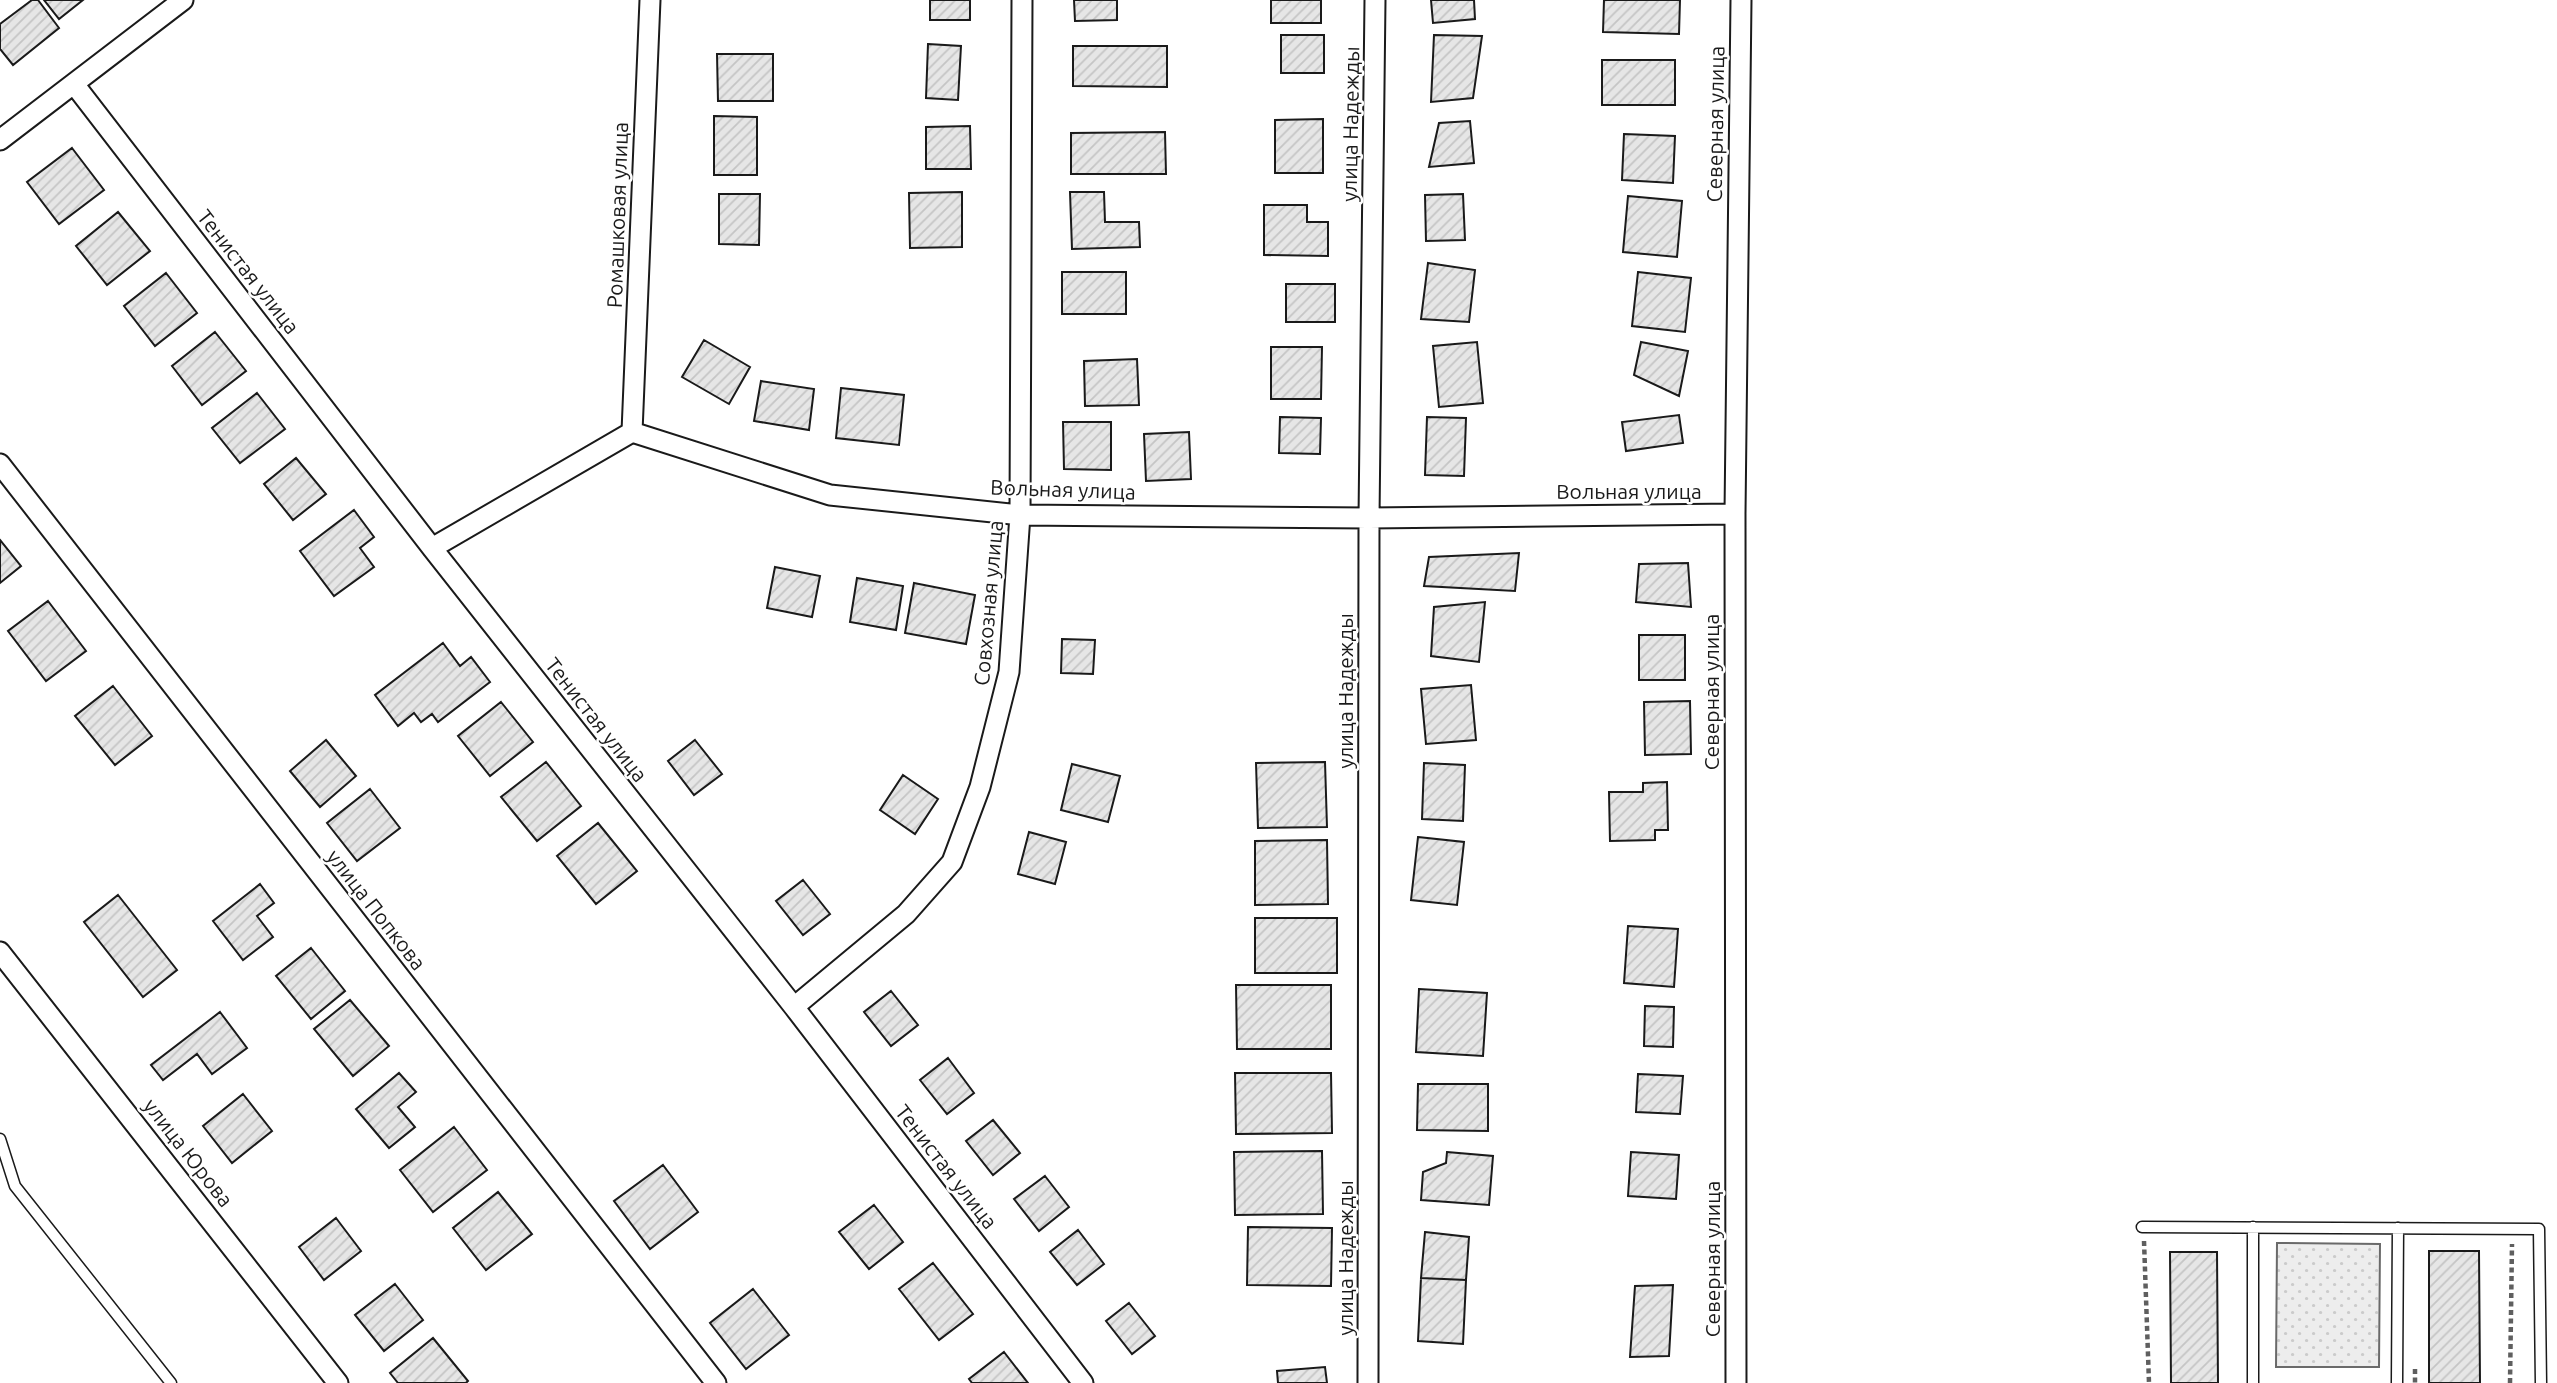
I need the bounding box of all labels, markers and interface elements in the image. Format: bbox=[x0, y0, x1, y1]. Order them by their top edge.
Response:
street label: Северная улица bbox=[1702, 45, 1728, 202]
street label: улица Надежды bbox=[1337, 46, 1363, 202]
street label: Ромашковая улица bbox=[602, 121, 632, 309]
street label: Тенистая улица bbox=[193, 205, 305, 338]
street label: Вольная улица bbox=[990, 474, 1136, 504]
street label: Вольная улица bbox=[1556, 479, 1702, 503]
street label: Совхозная улица bbox=[969, 519, 1007, 687]
street label: улица Надежды bbox=[1333, 613, 1357, 769]
street label: Северная улица bbox=[1699, 614, 1723, 770]
street label: Тенистая улица bbox=[541, 653, 653, 786]
street label: улица Попкова bbox=[322, 844, 431, 974]
street label: улица Юрова bbox=[139, 1094, 238, 1211]
street label: Тенистая улица bbox=[891, 1100, 1003, 1233]
street label: улица Надежды bbox=[1333, 1180, 1357, 1336]
street label: Северная улица bbox=[1700, 1181, 1724, 1337]

